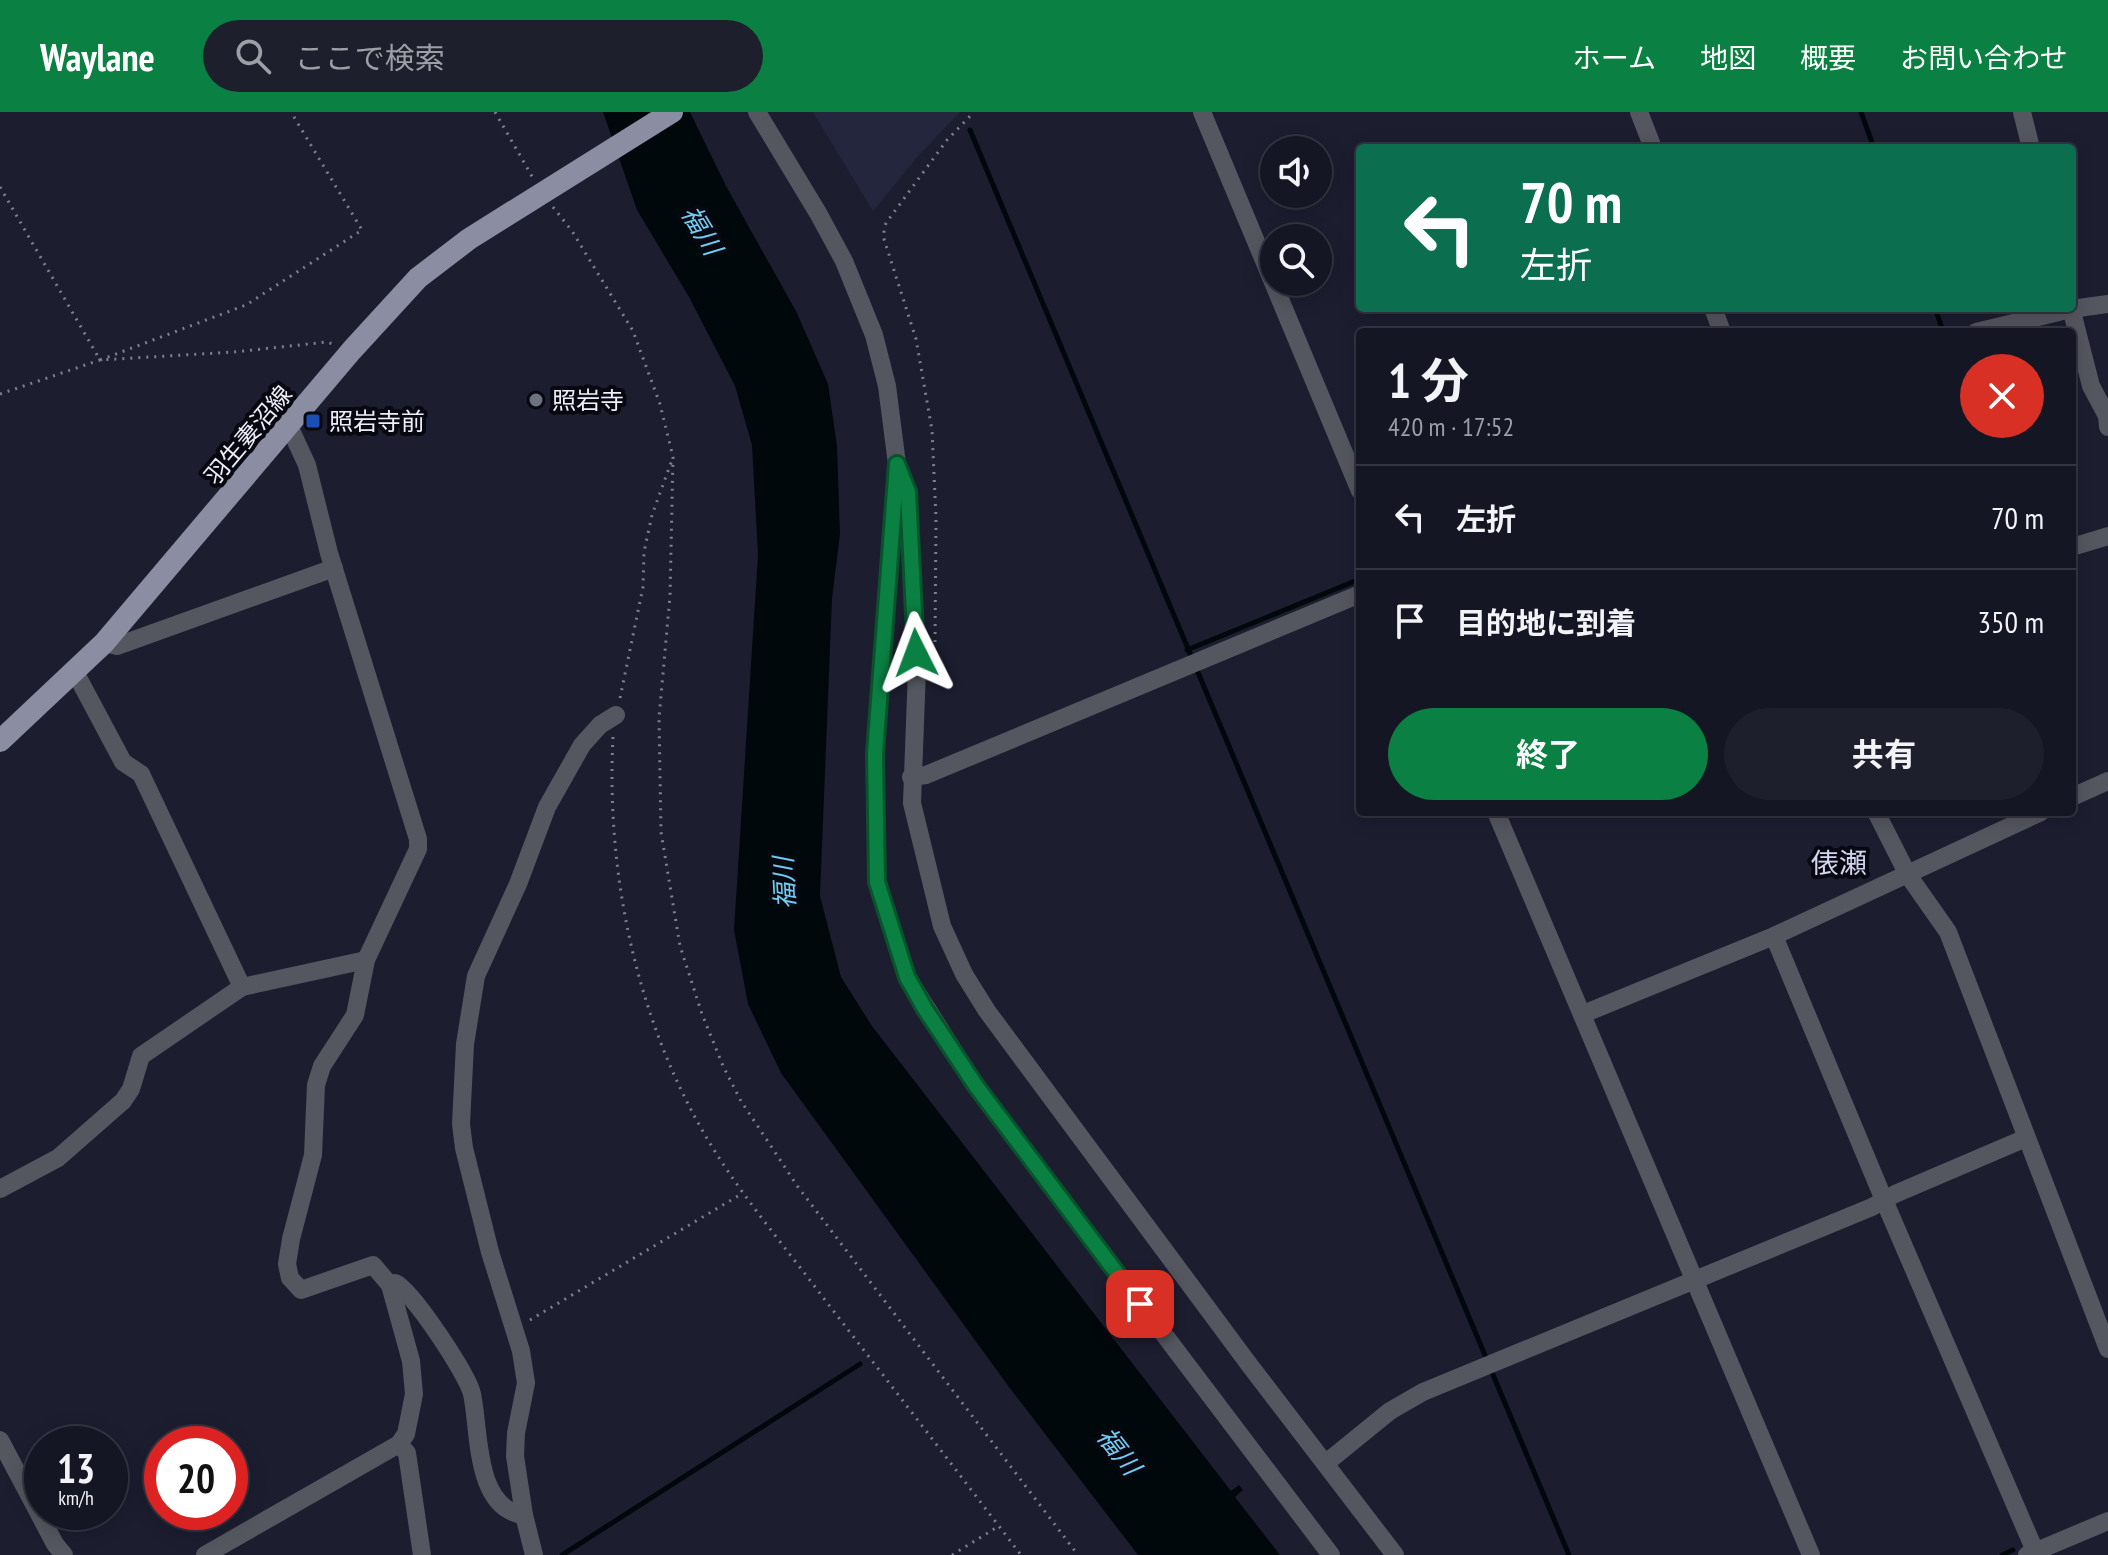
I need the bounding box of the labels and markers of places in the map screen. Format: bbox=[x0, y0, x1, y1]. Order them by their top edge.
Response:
place label: 照岩寺 bbox=[552, 385, 624, 416]
marker: 照岩寺 bbox=[527, 391, 545, 409]
place label: 照岩寺前 bbox=[329, 406, 425, 437]
marker: 照岩寺前 bbox=[304, 412, 322, 430]
pin bbox=[1106, 1270, 1174, 1338]

